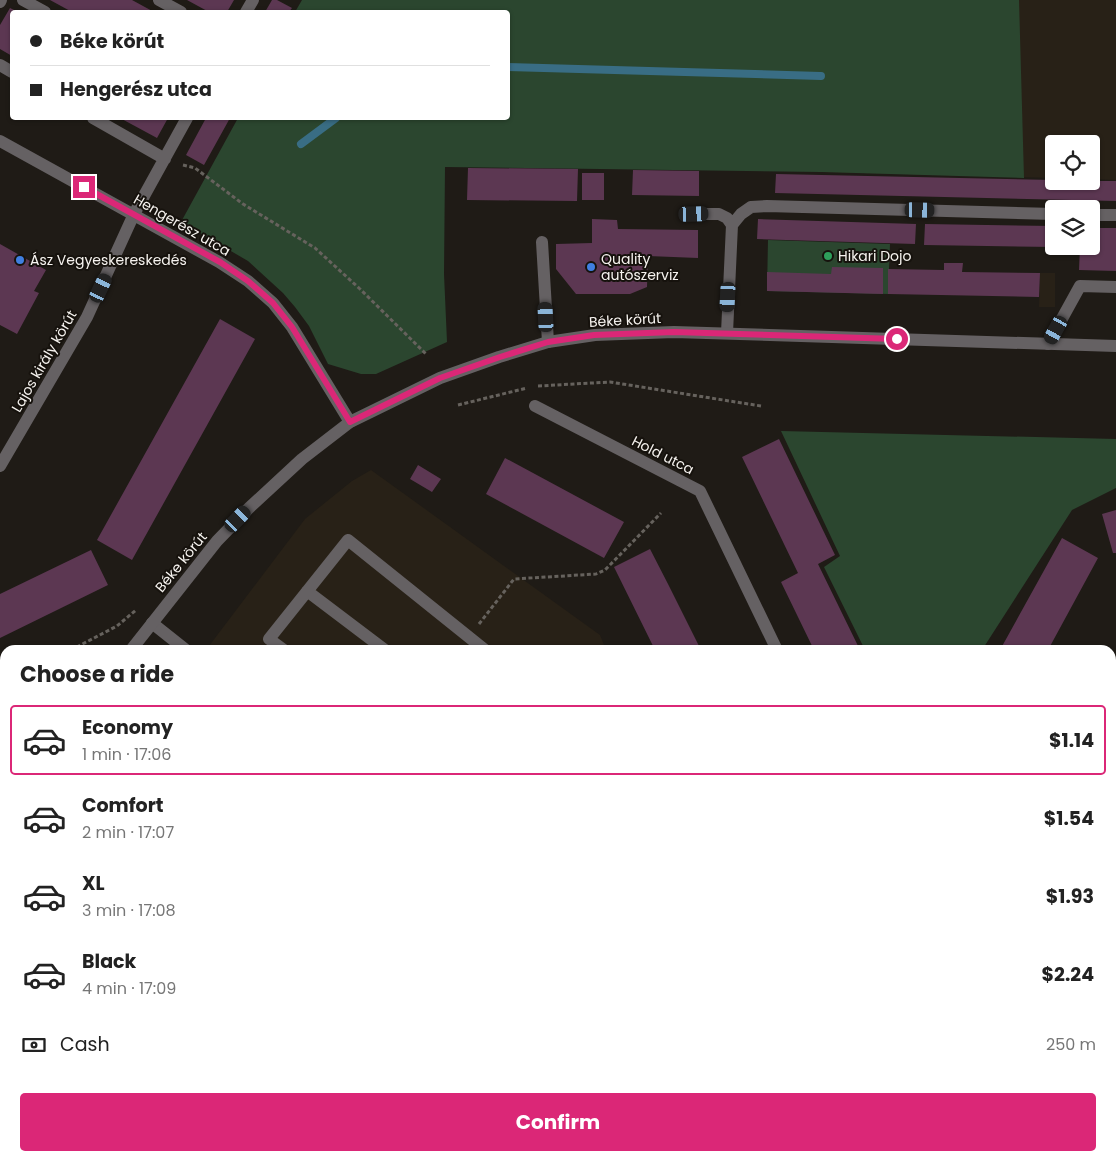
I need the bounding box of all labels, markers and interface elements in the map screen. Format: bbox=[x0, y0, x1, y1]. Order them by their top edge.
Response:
text: Béke körút bbox=[60, 28, 164, 55]
text: Hengerész utca bbox=[60, 76, 212, 103]
map controls bbox=[1045, 135, 1100, 255]
button: locate bbox=[1045, 135, 1100, 190]
route end bbox=[73, 176, 95, 198]
street label: Hengerész utca bbox=[130, 189, 234, 261]
button: layers bbox=[1045, 200, 1100, 255]
car bbox=[904, 202, 935, 218]
car bbox=[678, 206, 709, 222]
place label: Hikari Dojo bbox=[838, 246, 912, 266]
place label: Quality autószerviz bbox=[601, 249, 679, 285]
place label: Ász Vegyeskereskedés bbox=[30, 250, 187, 270]
marker: Hikari Dojo bbox=[822, 250, 834, 262]
marker: Ász Vegyeskereskedés bbox=[14, 254, 26, 266]
marker: Quality autószerviz bbox=[585, 261, 597, 273]
car bbox=[87, 271, 114, 305]
car bbox=[719, 282, 736, 312]
car bbox=[537, 302, 554, 332]
street label: Lajos király körút bbox=[7, 306, 81, 416]
street label: Béke körút bbox=[588, 308, 662, 332]
car bbox=[1042, 313, 1069, 347]
route start bbox=[886, 328, 908, 350]
street label: Hold utca bbox=[628, 431, 698, 479]
car bbox=[222, 503, 253, 535]
street label: Béke körút bbox=[150, 528, 212, 596]
text: Choose a ride bbox=[20, 659, 174, 690]
text: Economy bbox=[82, 714, 173, 741]
icon: car bbox=[22, 718, 67, 763]
text: $1.14 bbox=[1049, 727, 1094, 754]
text: 1 min · 17:06 bbox=[82, 743, 171, 766]
text: Comfort bbox=[82, 792, 164, 819]
icon: car bbox=[22, 796, 67, 841]
text: $1.54 bbox=[1044, 805, 1094, 832]
text: 2 min · 17:07 bbox=[82, 821, 174, 844]
text: XL bbox=[82, 870, 105, 897]
icon: car bbox=[22, 874, 67, 919]
text: $1.93 bbox=[1046, 883, 1094, 910]
text: 3 min · 17:08 bbox=[82, 899, 176, 922]
text: Black bbox=[82, 948, 136, 975]
icon: car bbox=[22, 952, 67, 997]
text: $2.24 bbox=[1042, 961, 1094, 988]
text: 4 min · 17:09 bbox=[82, 977, 176, 1000]
icon: cash bbox=[20, 1031, 48, 1059]
text: Cash bbox=[60, 1031, 110, 1058]
text: 250 m bbox=[1046, 1033, 1096, 1056]
button: Confirm bbox=[20, 1093, 1096, 1151]

